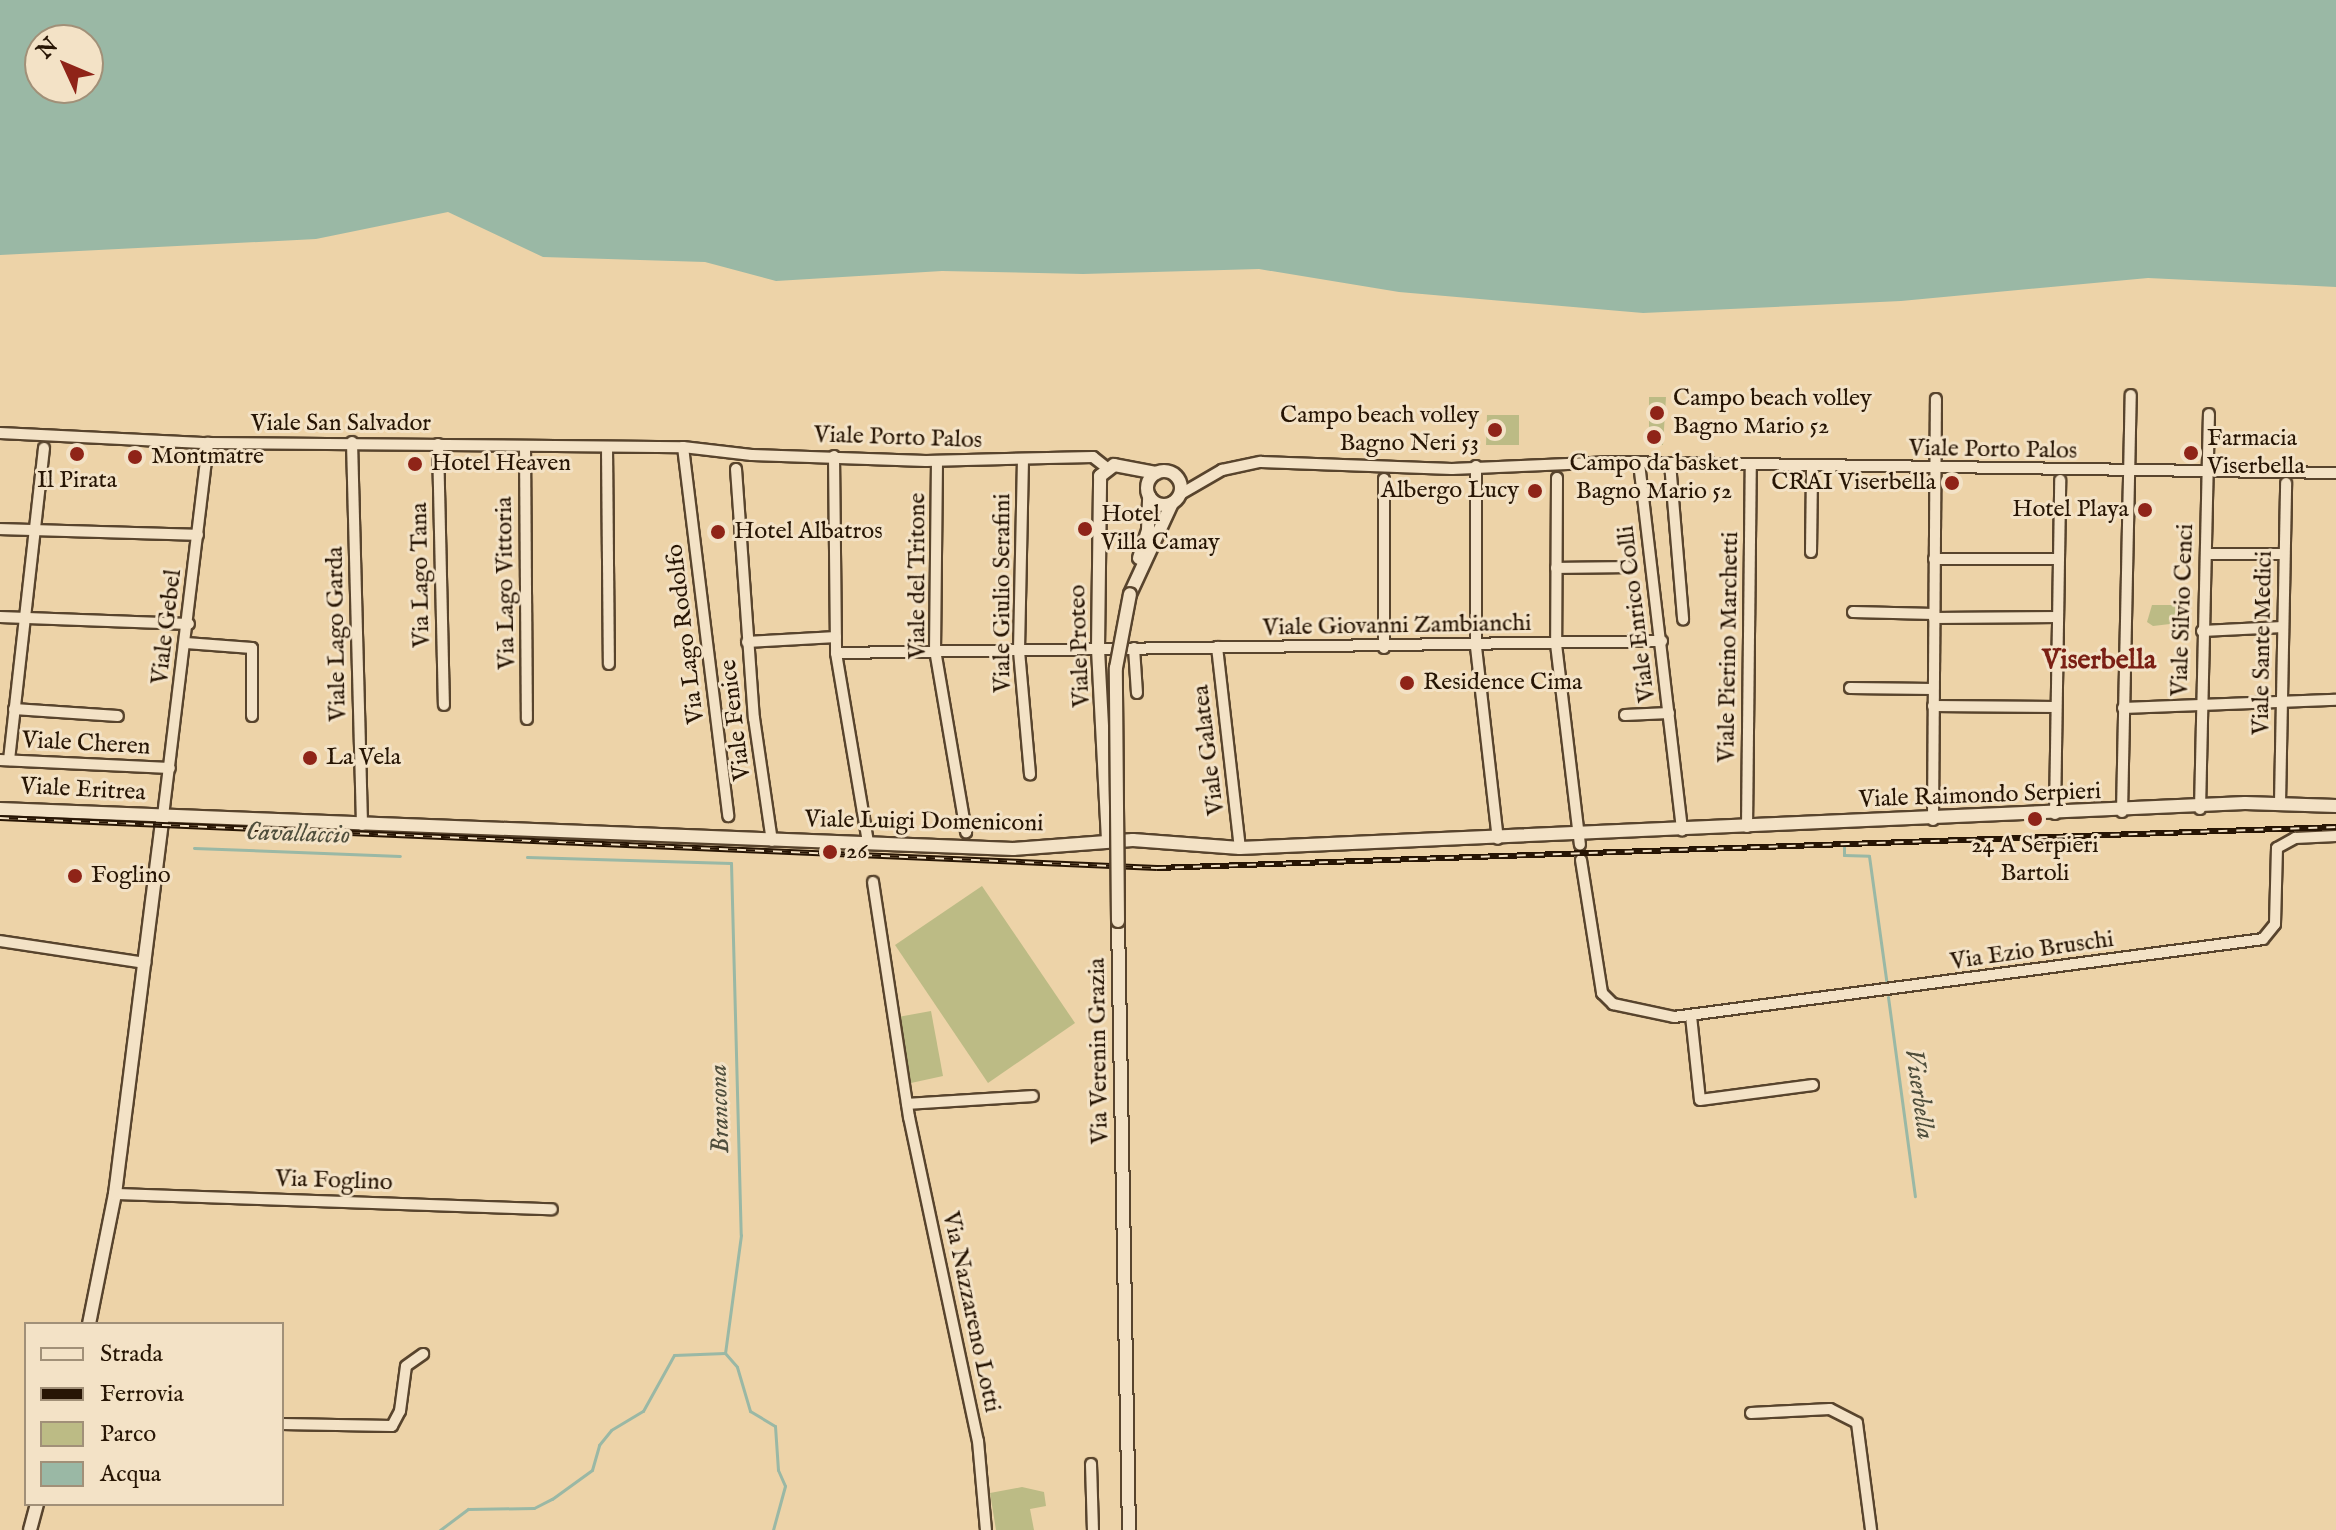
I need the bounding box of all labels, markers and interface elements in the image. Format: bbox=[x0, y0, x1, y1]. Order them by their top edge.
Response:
north arrow bbox=[24, 24, 104, 104]
text: N bbox=[31, 32, 65, 65]
place label: Campo beach volley Bagno Mario 52 bbox=[1673, 385, 1872, 441]
place label: Campo beach volley Bagno Neri 53 bbox=[1280, 402, 1479, 458]
marker: Campo beach volley Bagno Mario 52 bbox=[1648, 404, 1666, 422]
street label: Viale San Salvador bbox=[251, 410, 431, 438]
street label: Viale Porto Palos bbox=[813, 421, 983, 455]
marker: Campo beach volley Bagno Neri 53 bbox=[1486, 421, 1504, 439]
place label: Farmacia Viserbella bbox=[2207, 425, 2305, 481]
marker: Campo da basket Bagno Mario 52 bbox=[1645, 428, 1663, 446]
street label: Viale Porto Palos bbox=[1908, 434, 2078, 466]
place label: Montmatre bbox=[151, 443, 264, 471]
marker: Farmacia Viserbella bbox=[2182, 444, 2200, 462]
marker: Il Pirata bbox=[68, 445, 86, 463]
marker: Montmatre bbox=[126, 448, 144, 466]
place label: Hotel Heaven bbox=[431, 450, 571, 478]
place label: Campo da basket Bagno Mario 52 bbox=[1569, 450, 1739, 506]
marker: Hotel Heaven bbox=[406, 455, 424, 473]
place label: Il Pirata bbox=[37, 467, 117, 495]
place label: CRAI Viserbella bbox=[1771, 469, 1936, 497]
marker: CRAI Viserbella bbox=[1943, 474, 1961, 492]
place label: Albergo Lucy bbox=[1381, 477, 1519, 505]
marker: Albergo Lucy bbox=[1526, 482, 1544, 500]
street label: Viale del Tritone bbox=[904, 493, 932, 659]
street label: Viale Giulio Serafini bbox=[989, 493, 1017, 693]
street label: Via Lago Vittoria bbox=[490, 496, 522, 670]
place label: Hotel Playa bbox=[2012, 496, 2129, 524]
place label: Hotel Villa Camay bbox=[1101, 501, 1220, 557]
marker: Hotel Playa bbox=[2136, 501, 2154, 519]
street label: Via Lago Tana bbox=[405, 502, 437, 648]
place label: Hotel Albatros bbox=[734, 518, 883, 546]
marker: Hotel Villa Camay bbox=[1076, 520, 1094, 538]
marker: Hotel Albatros bbox=[709, 523, 727, 541]
street label: Viale Silvio Cenci bbox=[2166, 523, 2200, 697]
street label: Viale Enrico Colli bbox=[1612, 524, 1662, 704]
street label: Viale Pierino Marchetti bbox=[1713, 531, 1745, 763]
street label: Via Lago Rodolfo bbox=[661, 542, 711, 726]
street label: Viale Lago Garda bbox=[321, 546, 353, 722]
street label: Viale Sante Medici bbox=[2247, 551, 2279, 735]
street label: Viale Gebel bbox=[146, 568, 188, 686]
street label: Viale Proteo bbox=[1063, 584, 1097, 708]
street label: Viale Giovanni Zambianchi bbox=[1262, 609, 1532, 643]
district label: Viserbella bbox=[2042, 644, 2156, 678]
street label: Viale Fenice bbox=[714, 658, 758, 782]
place label: Residence Cima bbox=[1423, 669, 1582, 697]
marker: Residence Cima bbox=[1398, 674, 1416, 692]
street label: Viale Galatea bbox=[1187, 683, 1231, 817]
street label: Viale Cheren bbox=[21, 726, 151, 762]
place label: La Vela bbox=[326, 744, 401, 772]
marker: La Vela bbox=[301, 749, 319, 767]
street label: Viale Eritrea bbox=[20, 772, 146, 808]
street label: Viale Raimondo Serpieri bbox=[1858, 777, 2102, 815]
street label: Viale Luigi Domeniconi bbox=[804, 806, 1044, 838]
marker: 24 A Serpieri Bartoli bbox=[2026, 810, 2044, 828]
water label: Cavallaccio bbox=[245, 817, 351, 851]
place label: 24 A Serpieri Bartoli bbox=[1971, 832, 2099, 888]
place label: 26 bbox=[846, 838, 867, 866]
marker: 26 bbox=[821, 843, 839, 861]
place label: Foglino bbox=[91, 862, 171, 890]
marker: Foglino bbox=[66, 867, 84, 885]
street label: Via Ezio Bruschi bbox=[1948, 925, 2116, 977]
street label: Via Verenin Grazia bbox=[1083, 958, 1115, 1144]
water label: Viserbella bbox=[1897, 1047, 1941, 1141]
water label: Brancona bbox=[703, 1064, 737, 1154]
street label: Via Foglino bbox=[275, 1165, 393, 1197]
street label: Via Nazzareno Lotti bbox=[936, 1209, 1006, 1415]
legend bbox=[24, 1322, 284, 1506]
text: Strada bbox=[100, 1339, 163, 1370]
text: Ferrovia bbox=[100, 1379, 184, 1410]
text: Parco bbox=[100, 1419, 156, 1450]
text: Acqua bbox=[100, 1459, 161, 1490]

